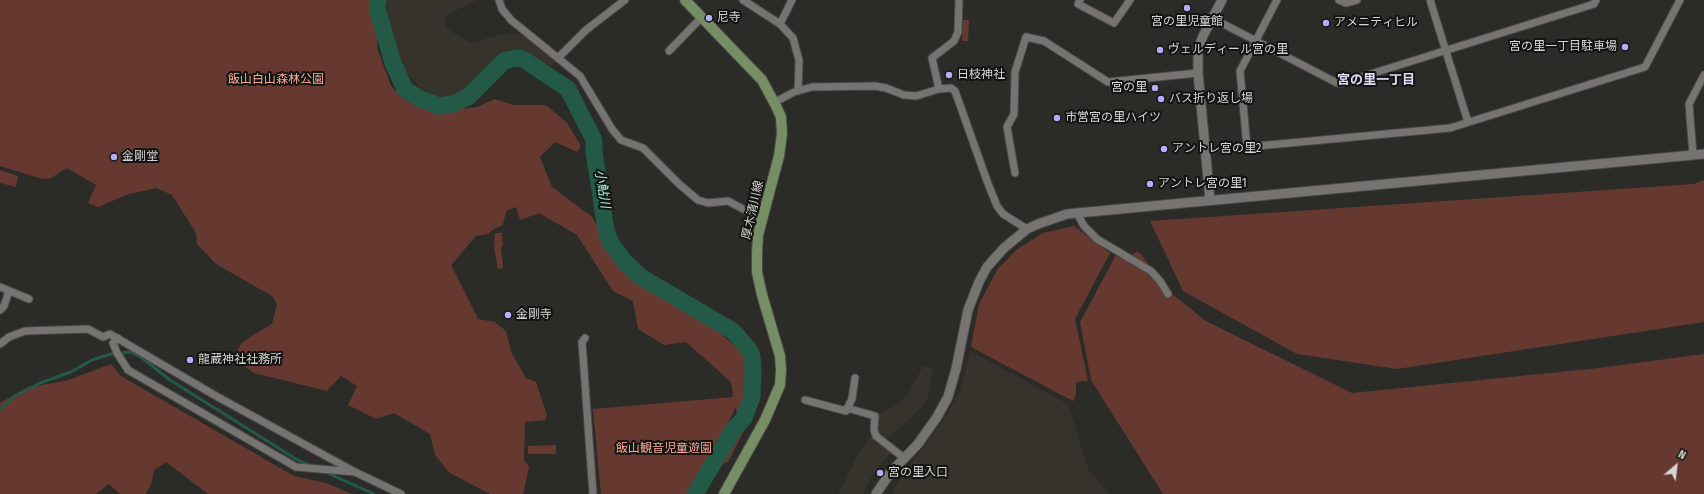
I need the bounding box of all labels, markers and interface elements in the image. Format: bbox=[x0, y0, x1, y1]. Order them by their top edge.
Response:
marker: 宮の里児童館 bbox=[1182, 3, 1192, 13]
place label: 尼寺 bbox=[717, 11, 741, 25]
marker: 尼寺 bbox=[704, 13, 714, 23]
place label: 宮の里児童館 bbox=[1151, 15, 1223, 29]
place label: アメニティヒル bbox=[1334, 16, 1418, 30]
marker: アメニティヒル bbox=[1321, 18, 1331, 28]
place label: 宮の里一丁目駐車場 bbox=[1509, 40, 1617, 54]
marker: 宮の里一丁目駐車場 bbox=[1620, 42, 1630, 52]
place label: ヴェルディール宮の里 bbox=[1168, 43, 1288, 57]
marker: ヴェルディール宮の里 bbox=[1155, 45, 1165, 55]
place label: 日枝神社 bbox=[957, 68, 1005, 82]
marker: 日枝神社 bbox=[944, 70, 954, 80]
district label: 宮の里一丁目 bbox=[1337, 72, 1415, 88]
park label: 飯山白山森林公園 bbox=[228, 73, 324, 87]
place label: 宮の里 bbox=[1111, 81, 1147, 95]
marker: 宮の里 bbox=[1150, 83, 1160, 93]
place label: バス折り返し場 bbox=[1169, 92, 1253, 106]
marker: バス折り返し場 bbox=[1156, 94, 1166, 104]
place label: 市営宮の里ハイツ bbox=[1065, 111, 1161, 125]
marker: 市営宮の里ハイツ bbox=[1052, 113, 1062, 123]
place label: アントレ宮の里2 bbox=[1172, 142, 1261, 156]
marker: アントレ宮の里2 bbox=[1159, 144, 1169, 154]
place label: 金剛堂 bbox=[122, 150, 158, 164]
marker: 金剛堂 bbox=[109, 152, 119, 162]
water label: 小鮎川 bbox=[591, 169, 613, 209]
place label: アントレ宮の里1 bbox=[1158, 177, 1247, 191]
street label: 厚木清川線 bbox=[739, 179, 767, 241]
marker: アントレ宮の里1 bbox=[1145, 179, 1155, 189]
place label: 金剛寺 bbox=[516, 308, 552, 322]
marker: 金剛寺 bbox=[503, 310, 513, 320]
place label: 龍蔵神社社務所 bbox=[198, 353, 282, 367]
marker: 龍蔵神社社務所 bbox=[185, 355, 195, 365]
park label: 飯山観音児童遊園 bbox=[616, 442, 712, 456]
north arrow bbox=[1656, 446, 1696, 486]
text: N bbox=[1676, 448, 1688, 462]
place label: 宮の里入口 bbox=[888, 466, 948, 480]
marker: 宮の里入口 bbox=[875, 468, 885, 478]

